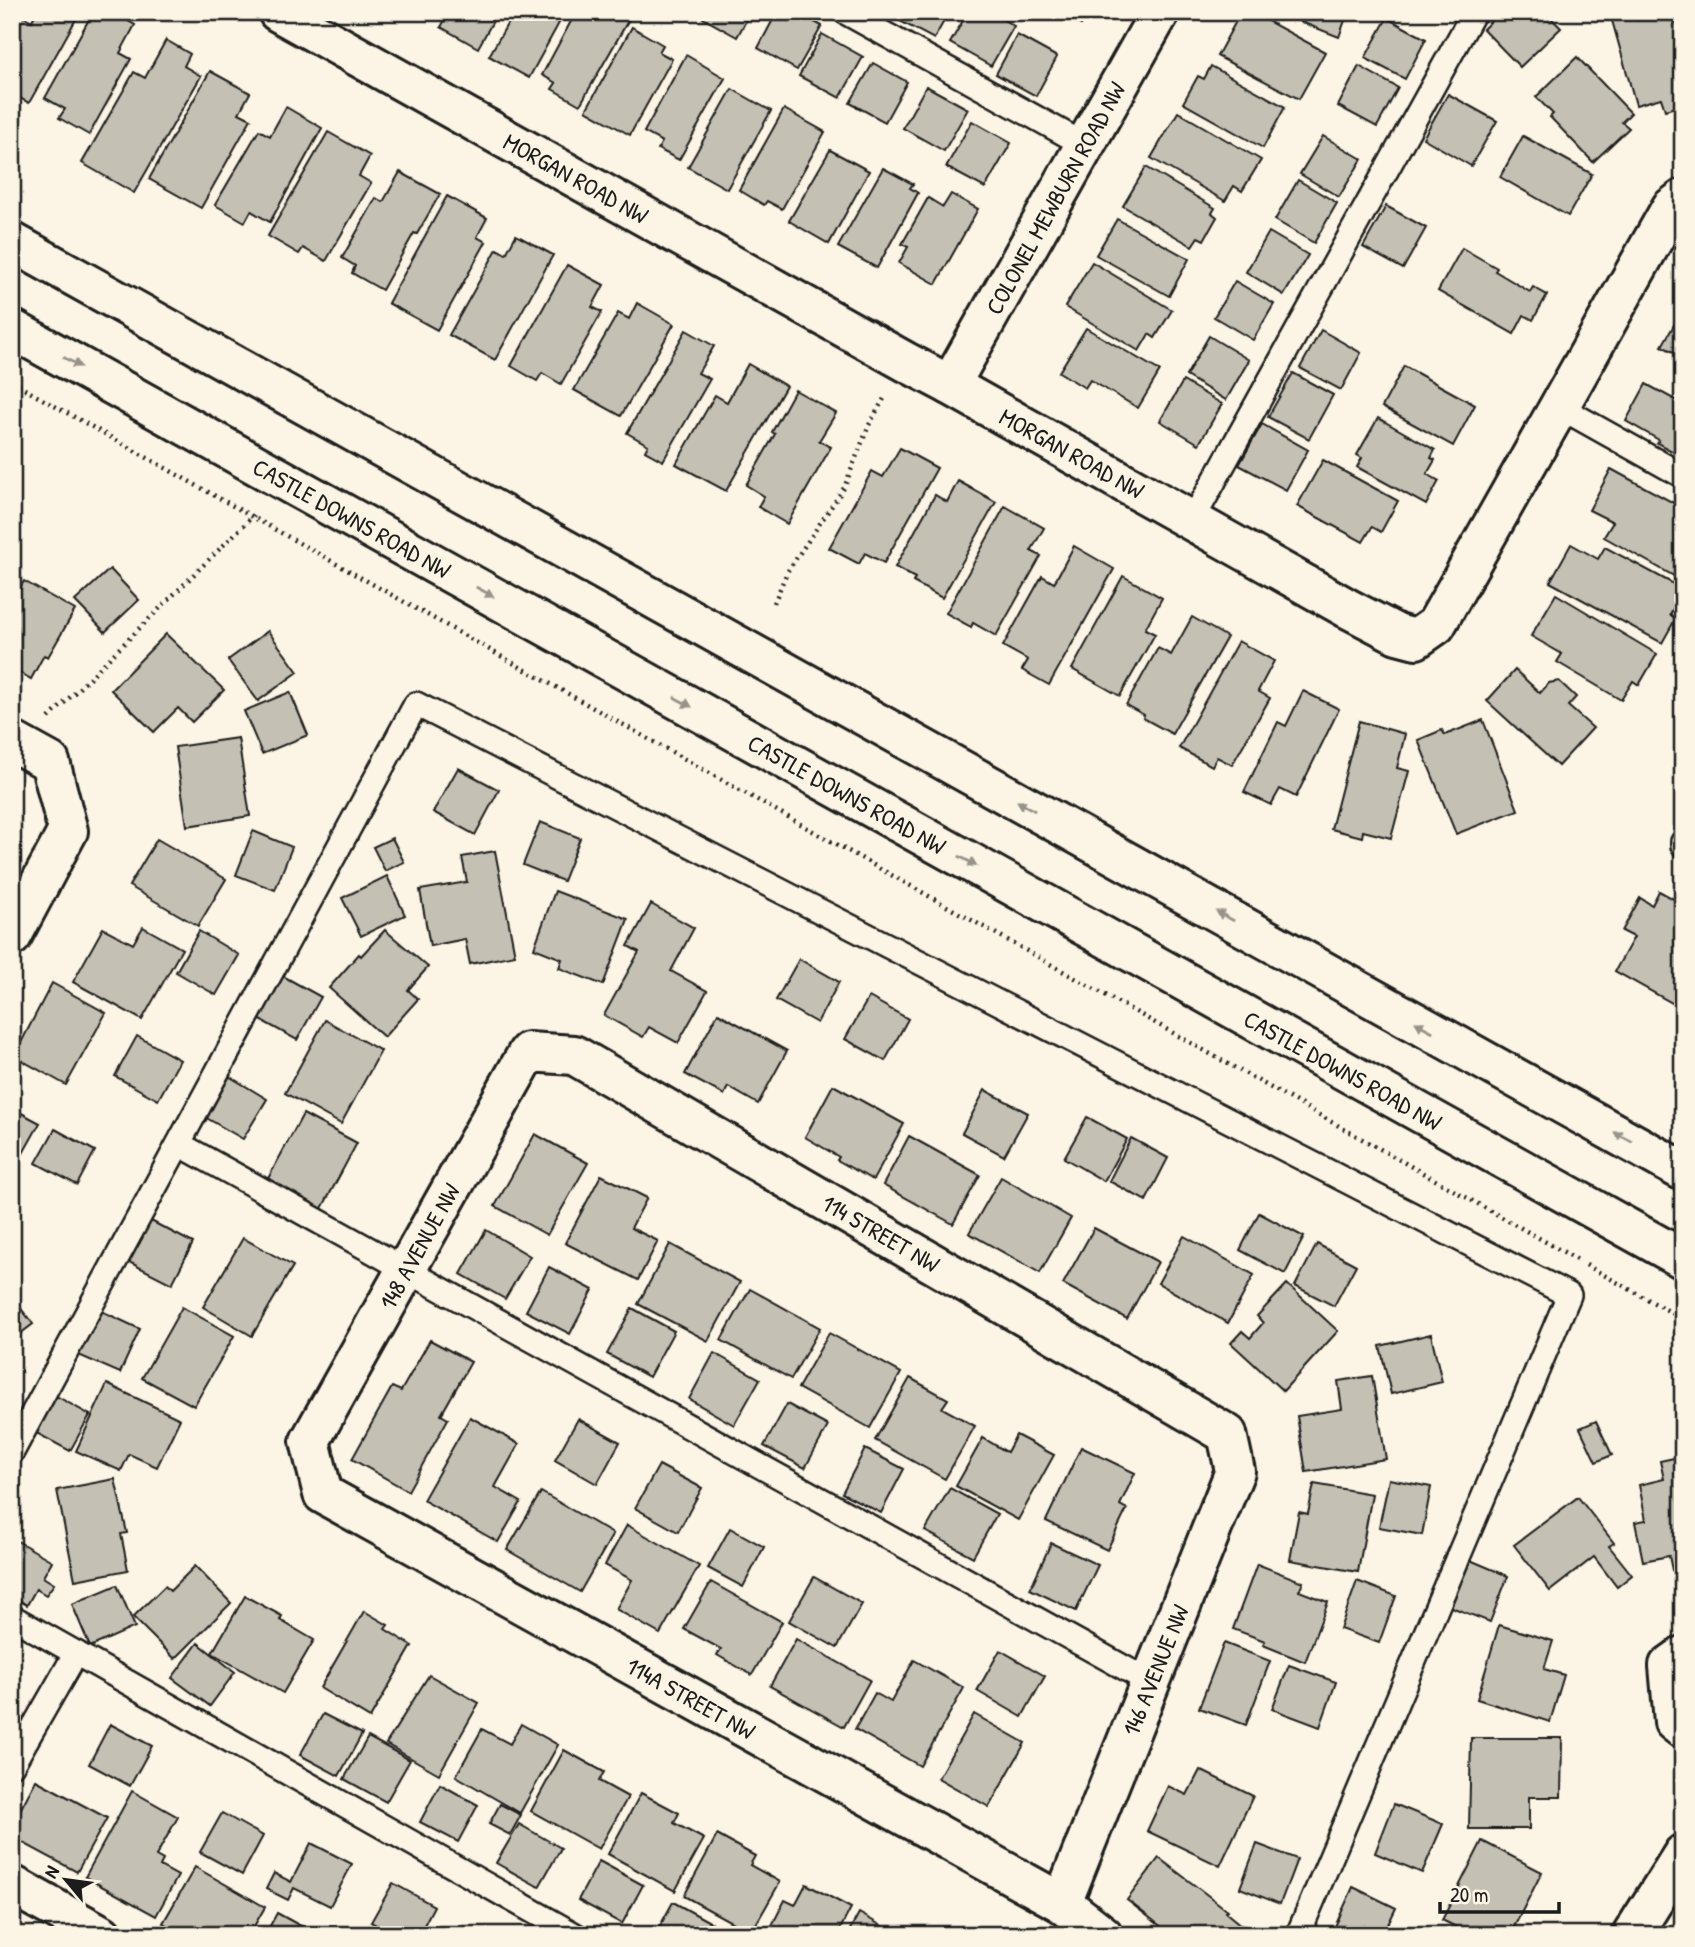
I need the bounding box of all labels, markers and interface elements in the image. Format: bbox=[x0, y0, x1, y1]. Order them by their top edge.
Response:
street label: COLONEL MEWBURN ROAD NW bbox=[978, 76, 1132, 320]
street label: MORGAN ROAD NW bbox=[498, 125, 654, 231]
one-way arrow bbox=[62, 356, 82, 368]
street label: MORGAN ROAD NW bbox=[994, 400, 1150, 506]
street label: CASTLE DOWNS ROAD NW bbox=[247, 450, 457, 586]
one-way arrow bbox=[475, 586, 494, 598]
one-way arrow bbox=[674, 696, 693, 708]
street label: CASTLE DOWNS ROAD NW bbox=[742, 726, 952, 862]
one-way arrow bbox=[1017, 800, 1036, 812]
one-way arrow bbox=[958, 855, 978, 867]
one-way arrow bbox=[1216, 910, 1235, 922]
street label: CASTLE DOWNS ROAD NW bbox=[1238, 1002, 1448, 1138]
one-way arrow bbox=[1415, 1021, 1434, 1033]
one-way arrow bbox=[1613, 1131, 1633, 1143]
street label: 148 AVENUE NW bbox=[371, 1177, 467, 1315]
street label: 114 STREET NW bbox=[816, 1186, 946, 1280]
street label: 146 AVENUE NW bbox=[1114, 1600, 1196, 1740]
street label: 114A STREET NW bbox=[621, 1650, 761, 1747]
north arrow bbox=[32, 1846, 102, 1916]
text: N bbox=[37, 1861, 65, 1882]
scale bar bbox=[1440, 1870, 1558, 1914]
text: 20 m bbox=[1450, 1880, 1488, 1909]

